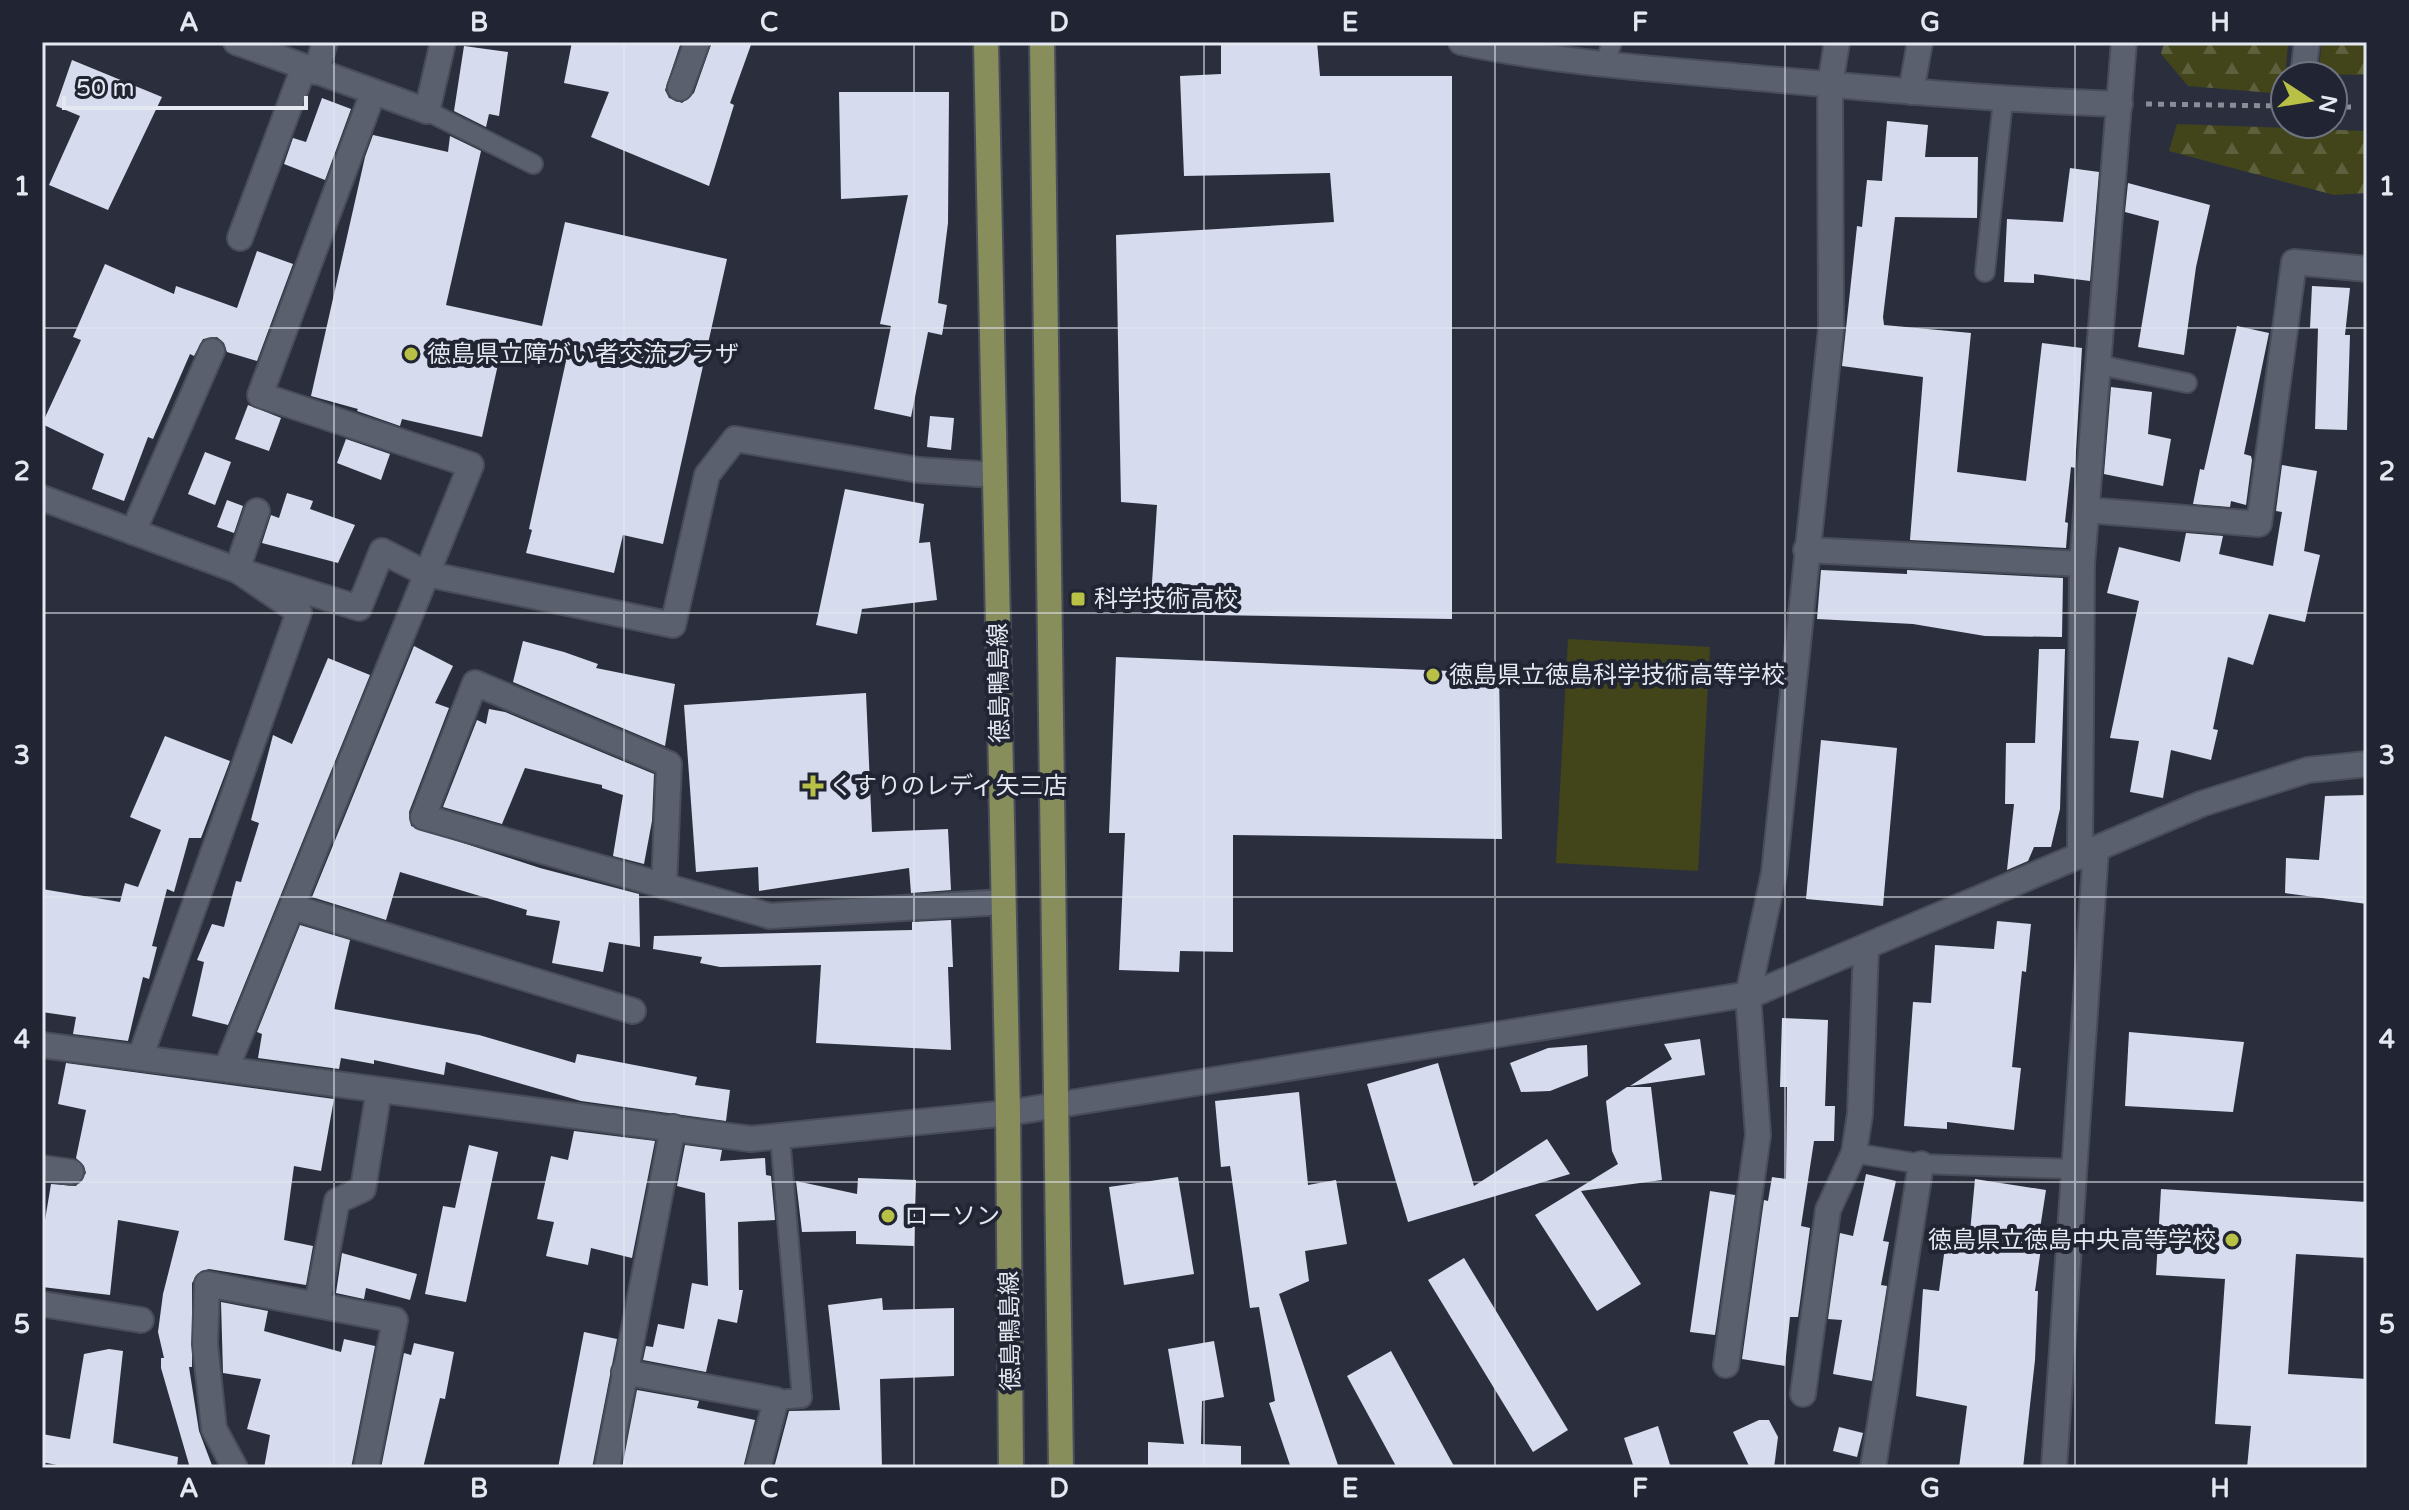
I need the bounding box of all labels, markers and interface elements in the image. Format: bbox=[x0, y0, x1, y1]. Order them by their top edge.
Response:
text: A bbox=[179, 7, 199, 38]
text: B bbox=[470, 7, 488, 38]
text: C bbox=[760, 7, 778, 38]
text: D bbox=[1049, 7, 1069, 38]
text: E bbox=[1342, 7, 1358, 38]
text: F bbox=[1632, 7, 1648, 38]
text: G bbox=[1920, 7, 1940, 38]
text: H bbox=[2210, 7, 2230, 38]
scale bar bbox=[64, 60, 306, 110]
north arrow bbox=[2269, 60, 2349, 140]
text: 50 m bbox=[76, 74, 134, 103]
text: N bbox=[2313, 93, 2342, 115]
text: 1 bbox=[14, 171, 30, 202]
text: 1 bbox=[2379, 171, 2395, 202]
place label: 徳島県立障がい者交流プラザ bbox=[427, 340, 739, 369]
marker: 徳島県立障がい者交流プラザ bbox=[402, 345, 420, 363]
text: 2 bbox=[14, 456, 30, 487]
text: 2 bbox=[2379, 456, 2395, 487]
place label: 科学技術高校 bbox=[1094, 585, 1238, 614]
marker: 科学技術高校 bbox=[1069, 590, 1087, 608]
street label: 徳島鴨島線 bbox=[984, 623, 1015, 743]
place label: 徳島県立徳島科学技術高等学校 bbox=[1449, 661, 1785, 690]
marker: 徳島県立徳島科学技術高等学校 bbox=[1424, 666, 1442, 684]
text: 3 bbox=[14, 740, 30, 771]
text: 3 bbox=[2379, 740, 2395, 771]
place label: くすりのレディ矢三店 bbox=[829, 772, 1067, 801]
marker: くすりのレディ矢三店 bbox=[804, 777, 822, 795]
text: 4 bbox=[14, 1024, 30, 1055]
text: 4 bbox=[2379, 1024, 2395, 1055]
place label: ローソン bbox=[904, 1202, 1000, 1231]
marker: ローソン bbox=[879, 1207, 897, 1225]
place label: 徳島県立徳島中央高等学校 bbox=[1928, 1226, 2216, 1255]
marker: 徳島県立徳島中央高等学校 bbox=[2223, 1231, 2241, 1249]
street label: 徳島鴨島線 bbox=[995, 1271, 1026, 1391]
text: 5 bbox=[14, 1309, 30, 1340]
text: 5 bbox=[2379, 1309, 2395, 1340]
text: A bbox=[179, 1473, 199, 1504]
text: B bbox=[470, 1473, 488, 1504]
text: C bbox=[760, 1473, 778, 1504]
text: D bbox=[1049, 1473, 1069, 1504]
text: E bbox=[1342, 1473, 1358, 1504]
text: F bbox=[1632, 1473, 1648, 1504]
text: G bbox=[1920, 1473, 1940, 1504]
text: H bbox=[2210, 1473, 2230, 1504]

